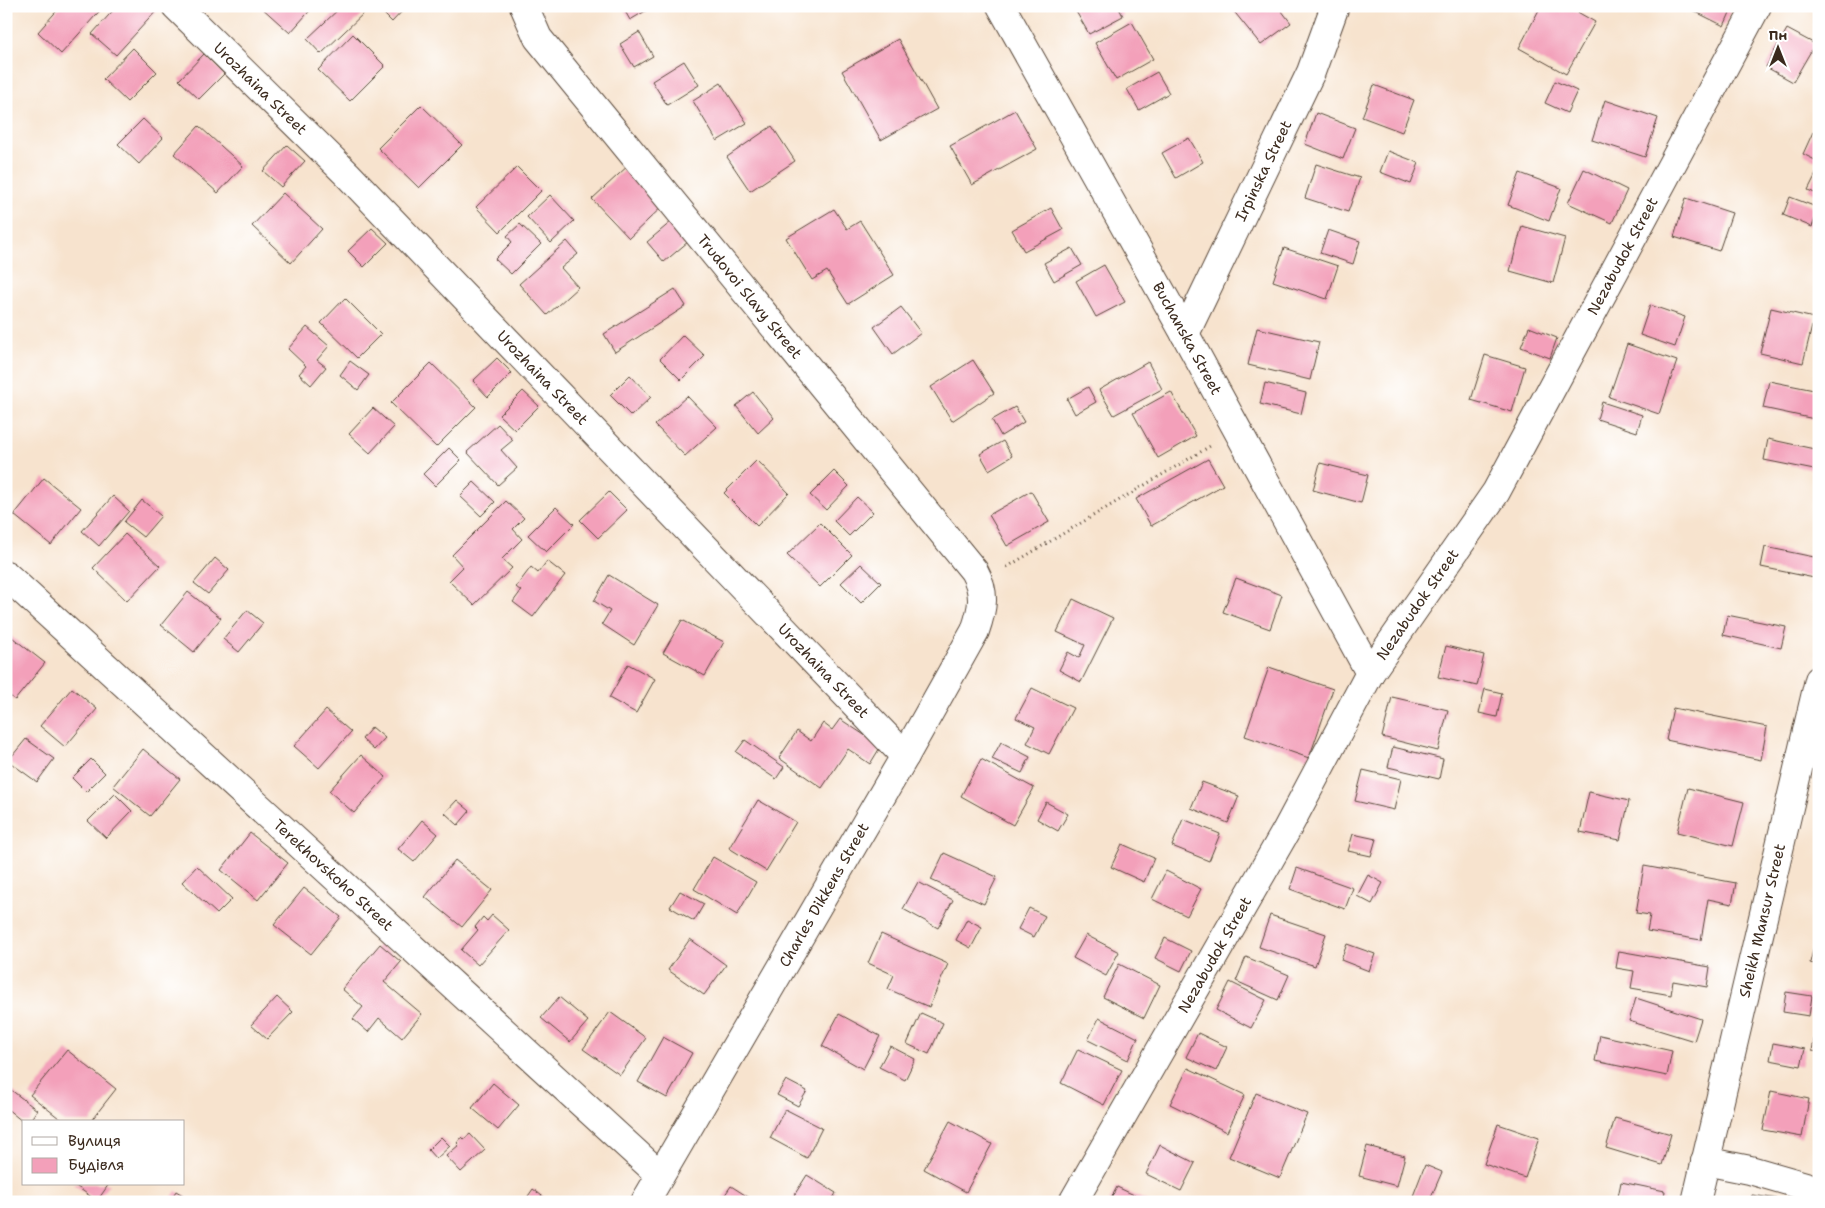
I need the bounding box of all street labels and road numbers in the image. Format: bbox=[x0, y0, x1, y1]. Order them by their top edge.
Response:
street label: Urozhaina Street bbox=[209, 38, 311, 139]
street label: Irpinska Street bbox=[1231, 117, 1296, 225]
street label: Nezabudok Street bbox=[1583, 194, 1663, 319]
street label: Trudovoi Slavy Street bbox=[693, 230, 806, 363]
street label: Buchanska Street bbox=[1148, 278, 1226, 399]
street label: Urozhaina Street bbox=[492, 326, 592, 429]
street label: Nezabudok Street bbox=[1372, 545, 1463, 664]
street label: Urozhaina Street bbox=[773, 619, 873, 722]
street label: Terekhovskoho Street bbox=[269, 815, 397, 935]
street label: Charles Dikkens Street bbox=[774, 819, 874, 971]
street label: Sheikh Mansur Street bbox=[1734, 842, 1790, 1000]
street label: Nezabudok Street bbox=[1174, 893, 1256, 1017]

